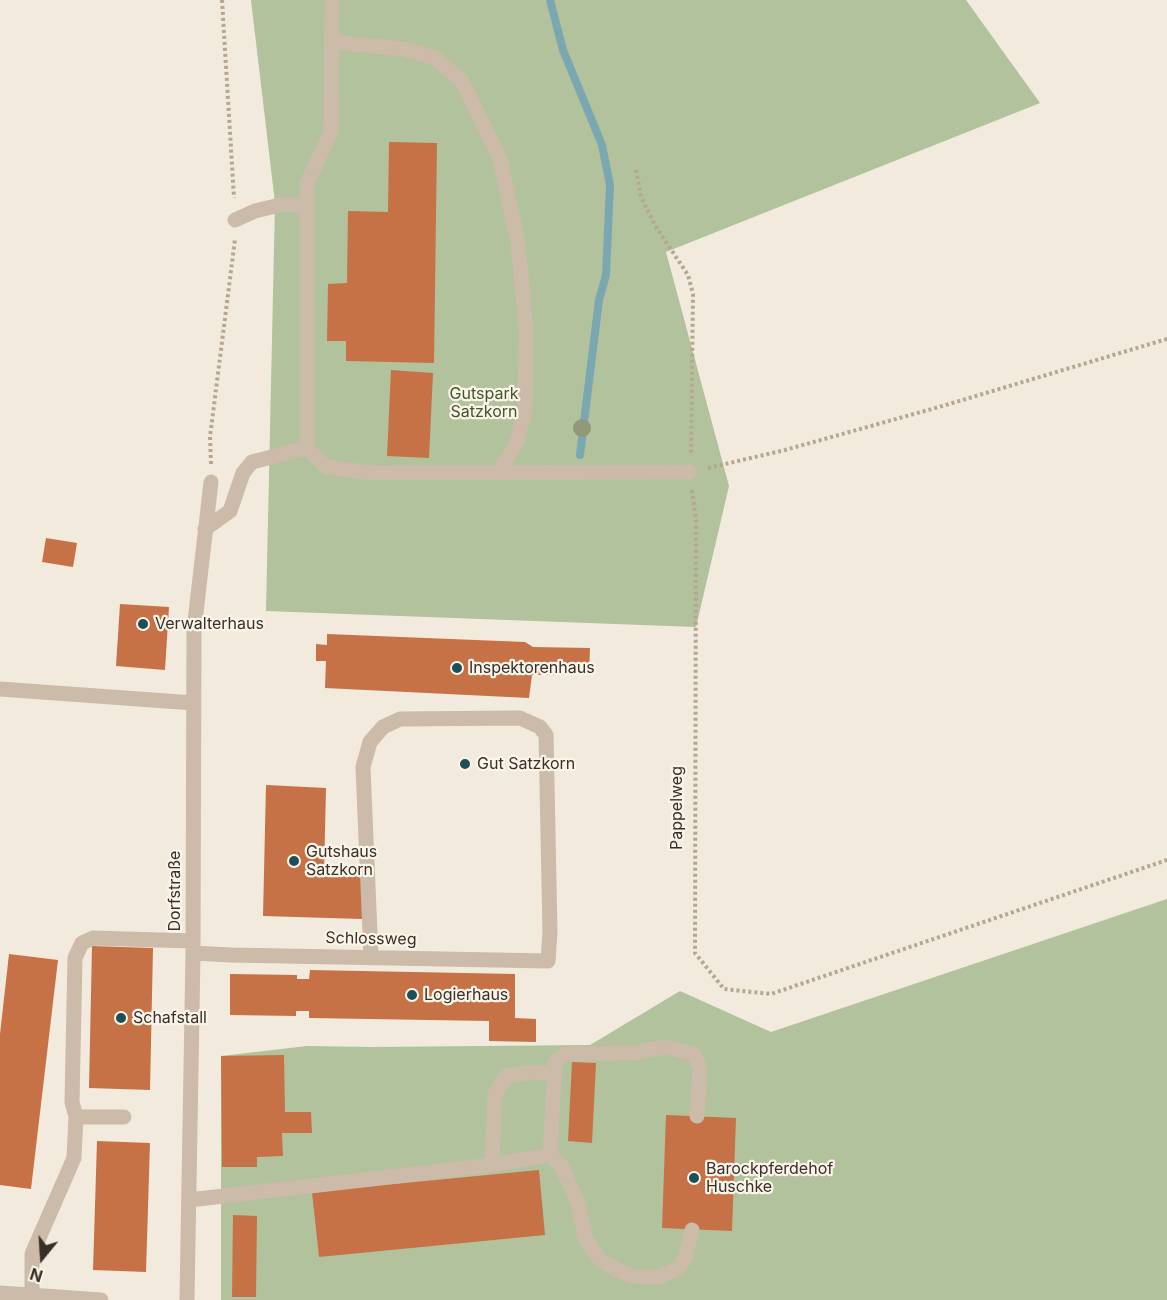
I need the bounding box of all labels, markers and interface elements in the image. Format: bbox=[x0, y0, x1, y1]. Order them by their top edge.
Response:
park label: Gutspark Satzkorn bbox=[450, 384, 518, 422]
place label: Verwalterhaus bbox=[155, 614, 264, 634]
marker: Verwalterhaus bbox=[136, 617, 150, 631]
place label: Inspektorenhaus bbox=[469, 658, 595, 678]
marker: Inspektorenhaus bbox=[450, 661, 464, 675]
place label: Gut Satzkorn bbox=[477, 754, 575, 774]
marker: Gut Satzkorn bbox=[458, 757, 472, 771]
street label: Pappelweg bbox=[667, 766, 687, 850]
place label: Gutshaus Satzkorn bbox=[306, 842, 377, 880]
street label: Dorfstraße bbox=[165, 851, 185, 931]
marker: Gutshaus Satzkorn bbox=[287, 854, 301, 868]
street label: Schlossweg bbox=[325, 929, 417, 949]
place label: Logierhaus bbox=[424, 985, 508, 1005]
marker: Logierhaus bbox=[405, 988, 419, 1002]
place label: Schafstall bbox=[133, 1008, 207, 1028]
marker: Schafstall bbox=[114, 1011, 128, 1025]
place label: Barockpferdehof Huschke bbox=[706, 1159, 833, 1197]
marker: Barockpferdehof Huschke bbox=[687, 1171, 701, 1185]
north arrow bbox=[12, 1228, 72, 1288]
text: N bbox=[28, 1264, 45, 1287]

